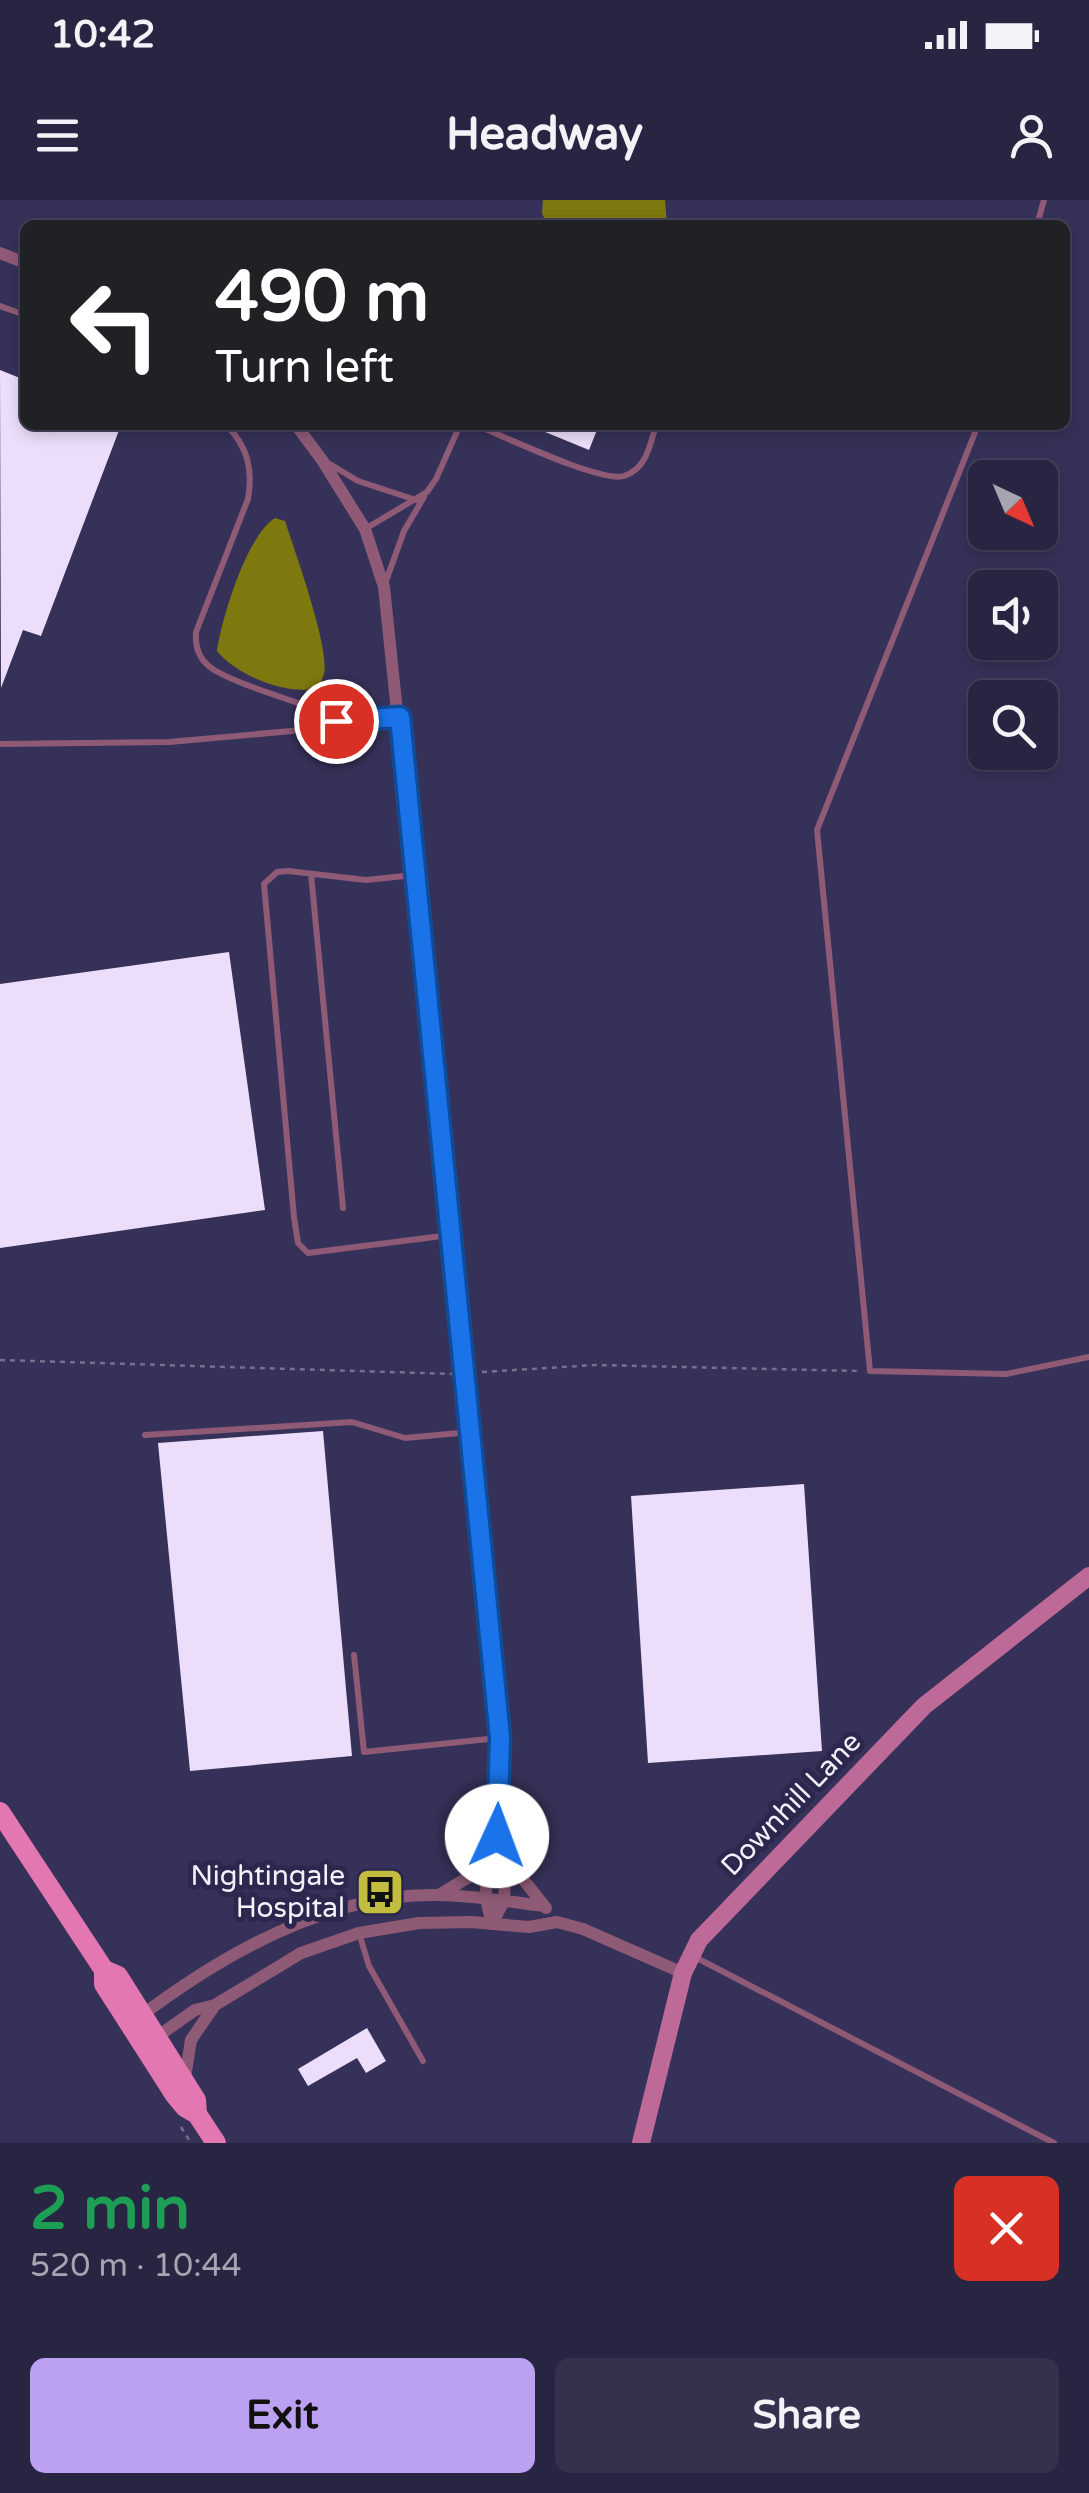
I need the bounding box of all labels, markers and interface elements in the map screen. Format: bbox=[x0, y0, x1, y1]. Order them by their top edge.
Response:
text: 10:42 bbox=[50, 12, 155, 58]
icon: menu bbox=[30, 108, 85, 163]
text: Headway bbox=[446, 108, 643, 162]
icon: person bbox=[1004, 108, 1059, 163]
text: 490 m bbox=[215, 256, 429, 340]
icon: left bbox=[50, 260, 180, 390]
text: Turn left bbox=[215, 341, 394, 395]
north arrow bbox=[968, 460, 1058, 550]
map controls bbox=[968, 460, 1058, 770]
button: sound bbox=[968, 570, 1058, 660]
pin bbox=[294, 679, 379, 764]
button: search bbox=[968, 680, 1058, 770]
icon: arrive bbox=[309, 694, 364, 749]
street label: Downhill Lane bbox=[714, 1725, 868, 1883]
position arrow bbox=[445, 1784, 549, 1888]
place label: Nightingale Hospital bbox=[190, 1859, 345, 1925]
bus stop icon: Nightingale Hospital bbox=[354, 1866, 406, 1918]
text: 2 min bbox=[30, 2173, 190, 2245]
button: close bbox=[954, 2176, 1059, 2281]
text: 520 m · 10:44 bbox=[30, 2247, 242, 2285]
button: Exit bbox=[30, 2358, 535, 2473]
button: Share bbox=[555, 2358, 1059, 2473]

